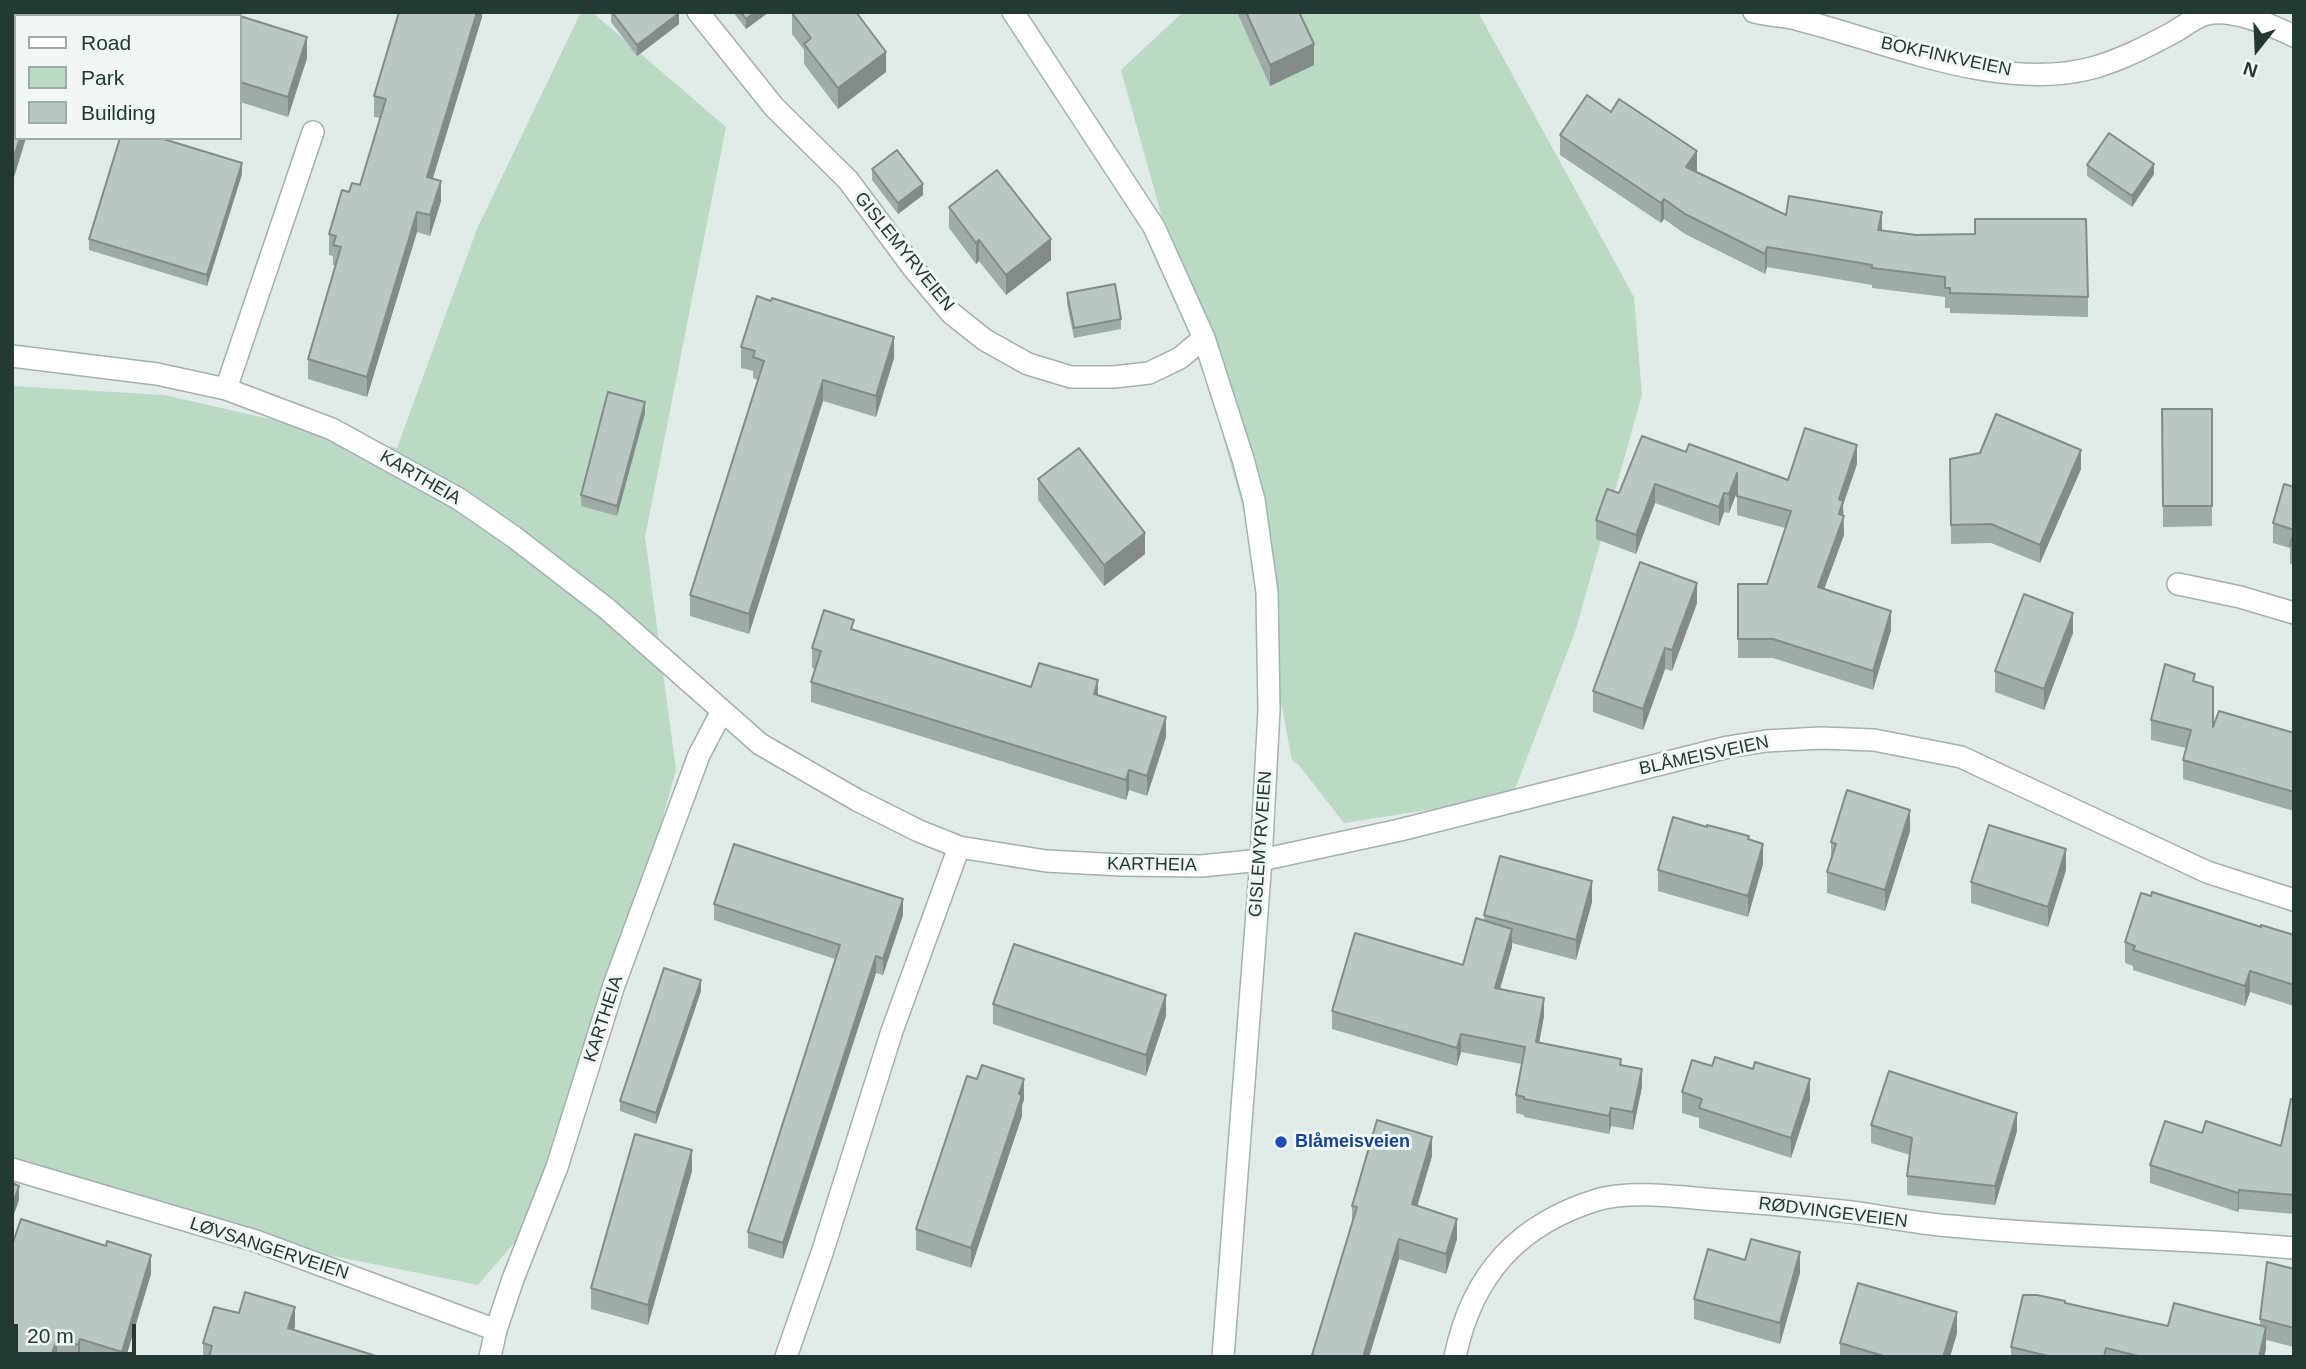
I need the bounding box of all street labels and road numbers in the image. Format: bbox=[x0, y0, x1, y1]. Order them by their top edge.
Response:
street label: BOKFINKVEIEN bbox=[1879, 33, 2013, 81]
street label: GISLEMYRVEIEN bbox=[849, 188, 959, 316]
street label: KARTHEIA bbox=[376, 446, 464, 510]
street label: BLÅMEISVEIEN bbox=[1637, 732, 1771, 780]
street label: GISLEMYRVEIEN bbox=[1245, 770, 1277, 918]
street label: KARTHEIA bbox=[1107, 853, 1197, 877]
street label: KARTHEIA bbox=[580, 973, 628, 1065]
street label: RØDVINGEVEIEN bbox=[1757, 1193, 1909, 1233]
street label: LØVSANGERVEIEN bbox=[187, 1213, 351, 1285]

